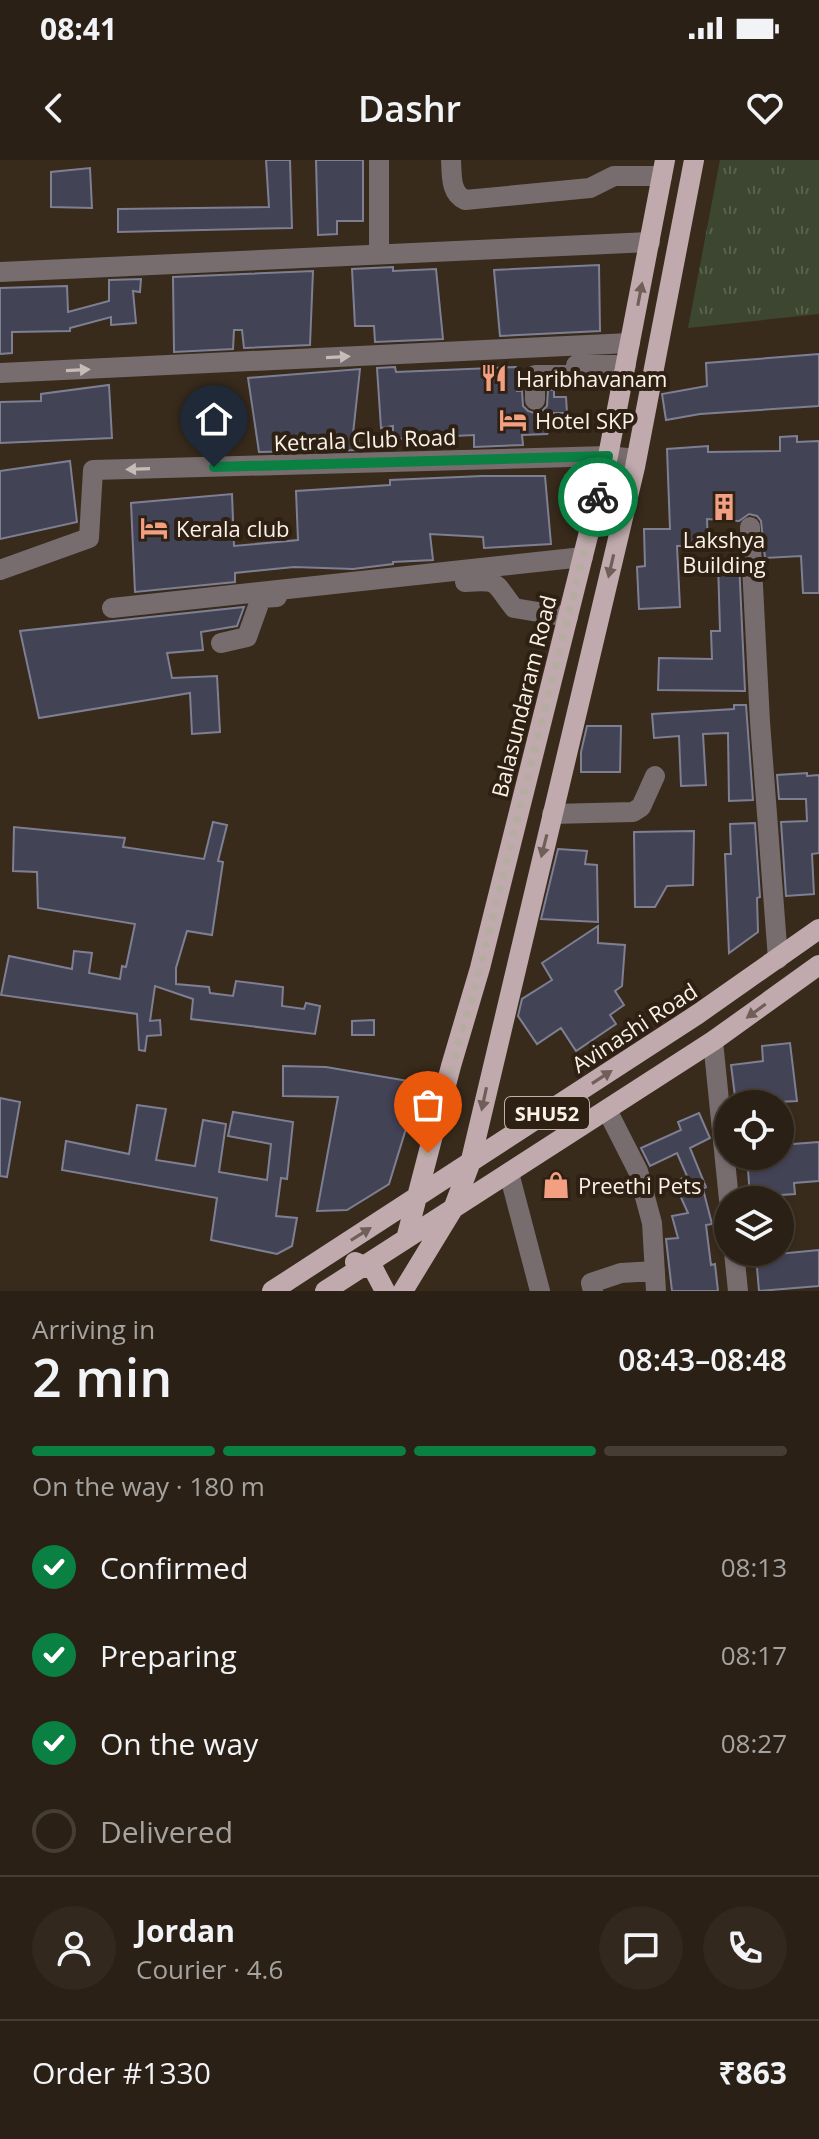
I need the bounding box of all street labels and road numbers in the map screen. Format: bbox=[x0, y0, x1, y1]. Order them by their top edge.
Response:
street label: Ketrala Club Road bbox=[273, 421, 457, 457]
street label: Balasundaram Road bbox=[483, 592, 563, 800]
street label: Avinashi Road bbox=[565, 975, 703, 1079]
road number: SHU52 bbox=[505, 1097, 589, 1129]

